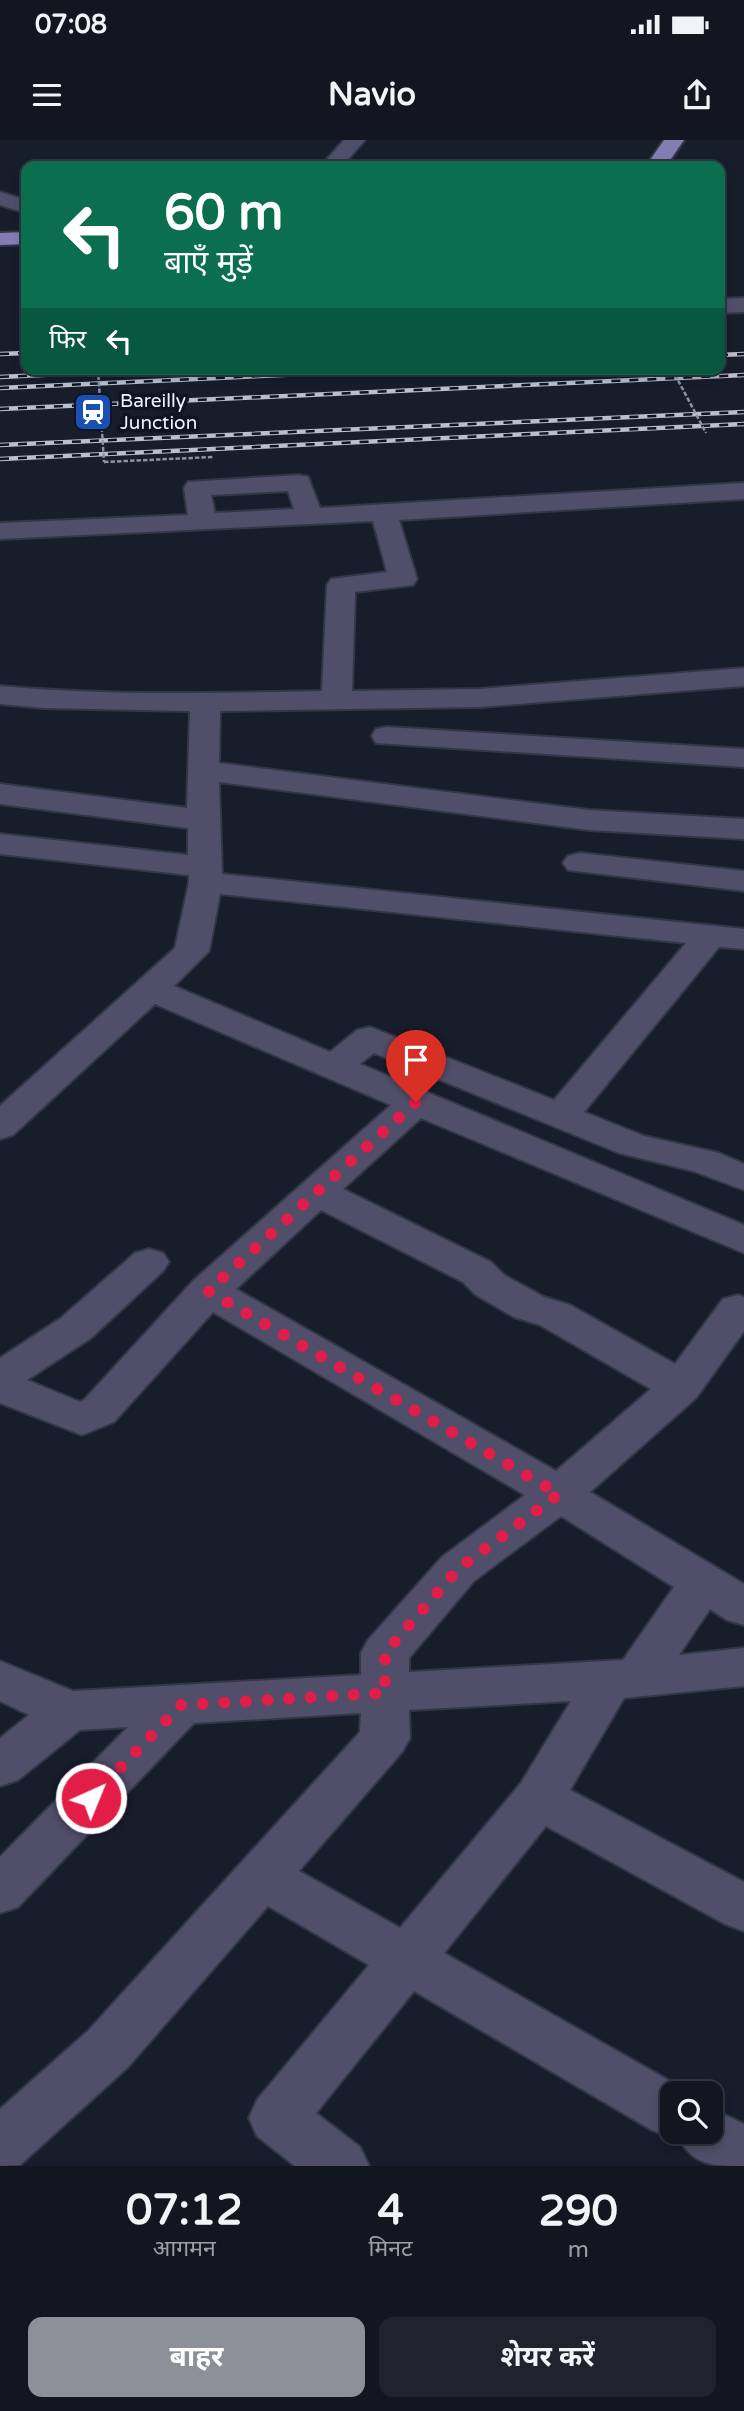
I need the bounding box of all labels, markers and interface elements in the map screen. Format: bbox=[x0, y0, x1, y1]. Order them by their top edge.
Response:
text: 07:08 bbox=[35, 9, 107, 40]
icon: menu bbox=[28, 76, 66, 114]
text: Navio bbox=[328, 76, 416, 114]
icon: share bbox=[678, 76, 716, 114]
text: 60 m bbox=[164, 184, 283, 243]
icon: left bbox=[49, 189, 140, 280]
text: बाएँ मुड़ें bbox=[164, 244, 253, 282]
icon: left bbox=[100, 322, 138, 360]
text: फिर bbox=[49, 324, 86, 355]
place label: Bareilly Junction bbox=[120, 390, 197, 434]
station icon: Bareilly Junction bbox=[72, 391, 114, 433]
pin bbox=[386, 1030, 446, 1102]
icon: arrive bbox=[397, 1041, 435, 1079]
position arrow bbox=[54, 1761, 128, 1835]
map controls bbox=[660, 2081, 723, 2144]
button: search bbox=[660, 2081, 723, 2144]
text: 07:12 bbox=[126, 2185, 243, 2236]
text: 4 bbox=[377, 2185, 404, 2236]
text: 290 bbox=[539, 2186, 618, 2237]
text: आगमन bbox=[153, 2235, 216, 2263]
text: मिनट bbox=[369, 2235, 413, 2263]
text: m bbox=[568, 2236, 589, 2264]
button: बाहर bbox=[28, 2317, 365, 2397]
button: शेयर करें bbox=[379, 2317, 716, 2397]

